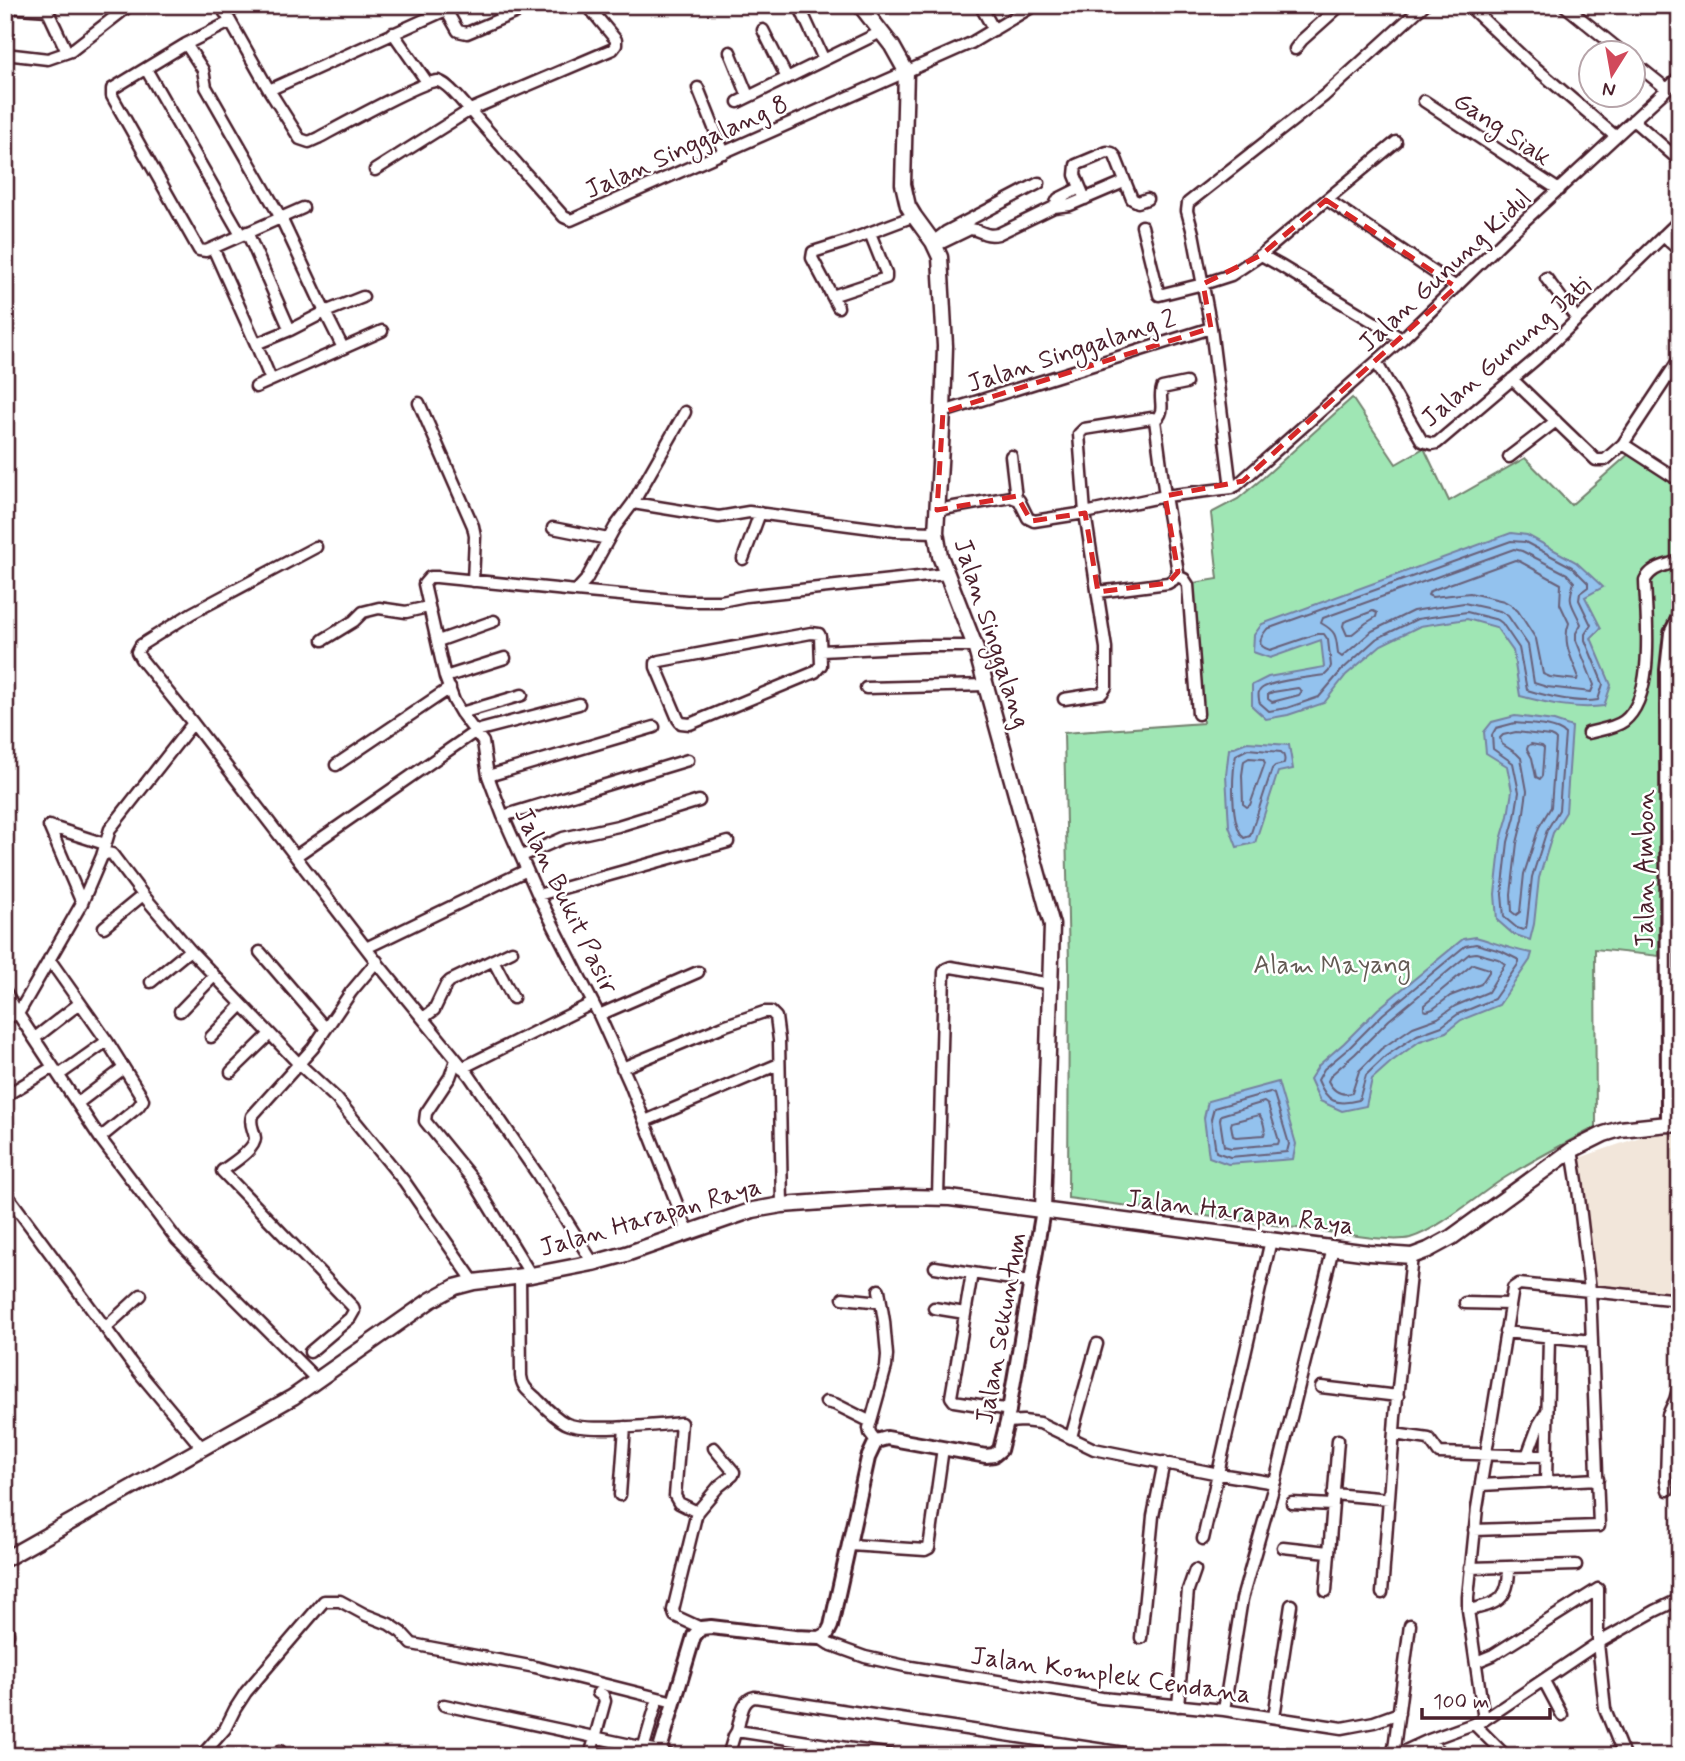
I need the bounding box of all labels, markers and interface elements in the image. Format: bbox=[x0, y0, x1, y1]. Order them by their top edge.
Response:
north arrow bbox=[1576, 38, 1646, 108]
text: N bbox=[1600, 76, 1618, 103]
street label: Gang Siak bbox=[1445, 84, 1558, 177]
street label: Jalan Singgalang 8 bbox=[580, 88, 795, 210]
street label: Jalan Gunung Kidul bbox=[1352, 182, 1539, 361]
street label: Jalan Gunung Jati bbox=[1414, 269, 1598, 436]
street label: Jalan Singgalang 2 bbox=[963, 302, 1181, 404]
street label: Jalan Singgalang bbox=[942, 534, 1038, 733]
street label: Jalan Ambon bbox=[1629, 789, 1663, 949]
street label: Jalan Bukit Pasir bbox=[505, 802, 626, 1001]
park label: Alam Mayang bbox=[1253, 949, 1411, 985]
street label: Jalan Harapan Raya bbox=[536, 1170, 765, 1266]
street label: Jalan Harapan Raya bbox=[1124, 1182, 1356, 1244]
street label: Jalan Sekuntum bbox=[968, 1230, 1036, 1427]
street label: Jalan Komplek Cendana bbox=[968, 1639, 1253, 1712]
scale bar bbox=[1422, 1677, 1550, 1721]
text: 100 m bbox=[1433, 1688, 1489, 1716]

